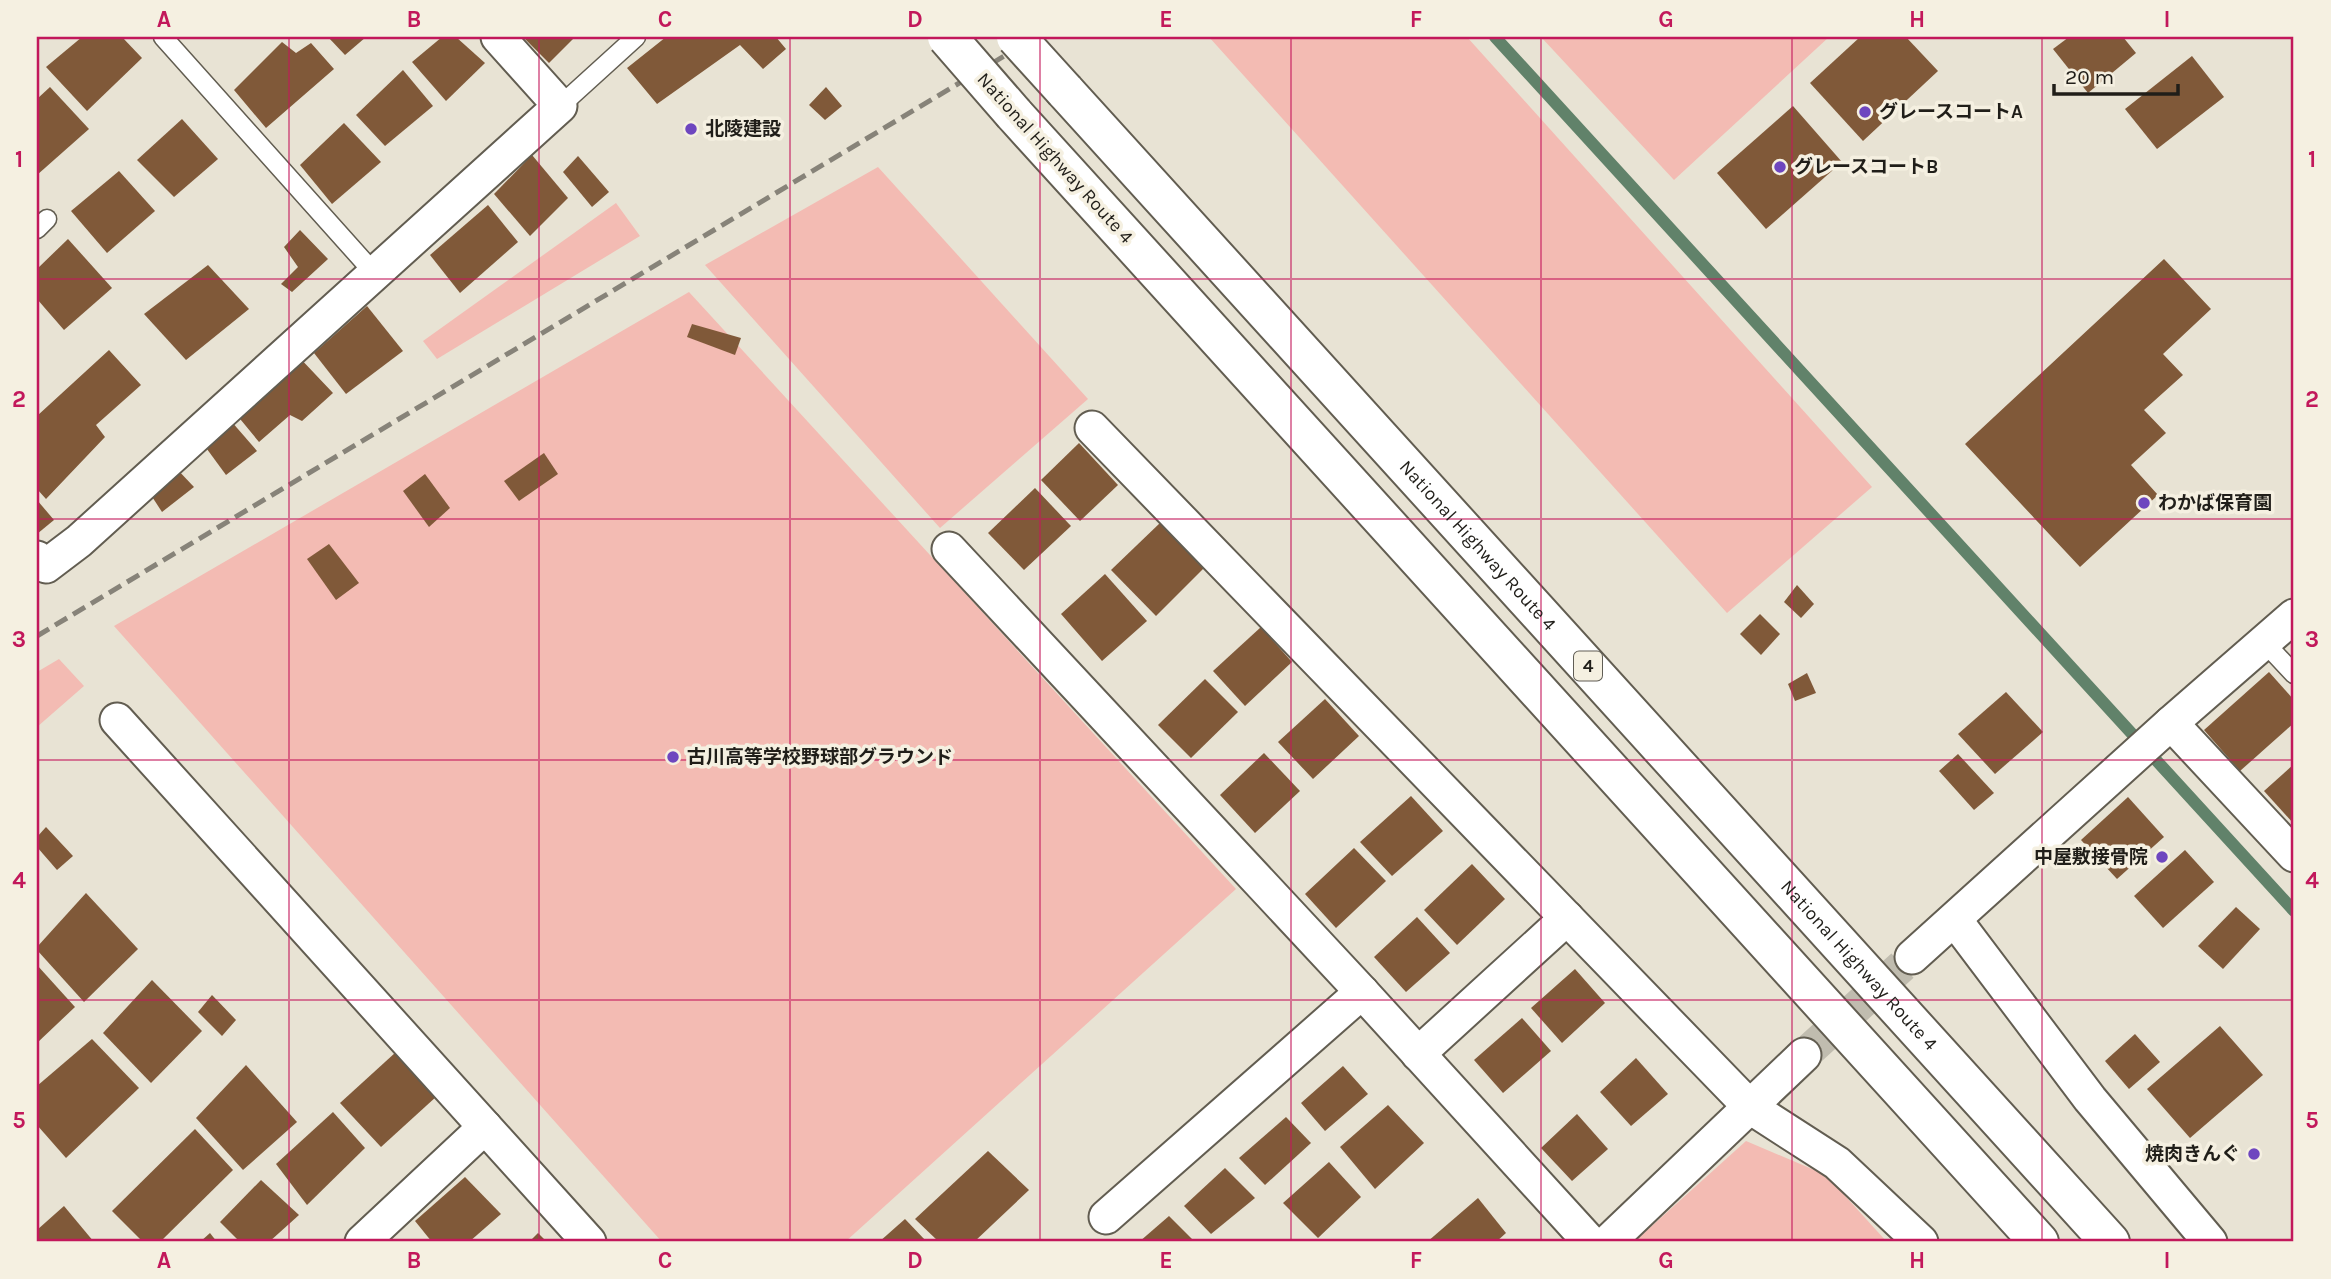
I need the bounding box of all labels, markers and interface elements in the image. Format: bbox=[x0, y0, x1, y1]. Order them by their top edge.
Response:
text: A bbox=[157, 6, 171, 33]
text: B bbox=[407, 6, 421, 33]
text: C bbox=[658, 6, 672, 33]
text: D bbox=[907, 6, 923, 33]
text: E bbox=[1159, 6, 1173, 33]
text: F bbox=[1410, 6, 1422, 33]
text: G bbox=[1658, 6, 1674, 33]
text: H bbox=[1909, 6, 1925, 33]
text: I bbox=[2163, 6, 2171, 33]
scale bar bbox=[2054, 52, 2179, 96]
text: 20 m bbox=[2065, 65, 2114, 89]
street label: National Highway Route 4 bbox=[973, 68, 1138, 248]
place label: グレースコートA bbox=[1879, 101, 2023, 123]
marker: グレースコートA bbox=[1857, 104, 1873, 120]
place label: 北陵建設 bbox=[705, 118, 781, 140]
marker: 北陵建設 bbox=[683, 121, 699, 137]
text: 1 bbox=[15, 146, 23, 173]
text: 1 bbox=[2308, 146, 2316, 173]
place label: グレースコートB bbox=[1794, 156, 1938, 178]
marker: グレースコートB bbox=[1772, 159, 1788, 175]
text: 2 bbox=[12, 386, 26, 413]
text: 2 bbox=[2305, 386, 2319, 413]
street label: National Highway Route 4 bbox=[1395, 456, 1561, 636]
place label: わかば保育園 bbox=[2158, 492, 2272, 514]
marker: わかば保育園 bbox=[2136, 495, 2152, 511]
text: 3 bbox=[12, 626, 26, 653]
text: 3 bbox=[2305, 626, 2319, 653]
road number: 4 bbox=[1574, 652, 1602, 680]
place label: 古川高等学校野球部グラウンド bbox=[687, 746, 953, 768]
marker: 古川高等学校野球部グラウンド bbox=[665, 749, 681, 765]
place label: 中屋敷接骨院 bbox=[2034, 846, 2148, 868]
marker: 中屋敷接骨院 bbox=[2154, 849, 2170, 865]
text: 4 bbox=[12, 867, 26, 894]
text: 4 bbox=[2305, 867, 2319, 894]
street label: National Highway Route 4 bbox=[1776, 876, 1942, 1055]
text: 5 bbox=[12, 1107, 26, 1134]
text: 5 bbox=[2305, 1107, 2319, 1134]
place label: 焼肉きんぐ bbox=[2145, 1143, 2240, 1165]
marker: 焼肉きんぐ bbox=[2246, 1146, 2262, 1162]
text: A bbox=[157, 1247, 171, 1274]
text: B bbox=[407, 1247, 421, 1274]
text: C bbox=[658, 1247, 672, 1274]
text: D bbox=[907, 1247, 923, 1274]
text: E bbox=[1159, 1247, 1173, 1274]
text: F bbox=[1410, 1247, 1422, 1274]
text: G bbox=[1658, 1247, 1674, 1274]
text: H bbox=[1909, 1247, 1925, 1274]
text: I bbox=[2163, 1247, 2171, 1274]

